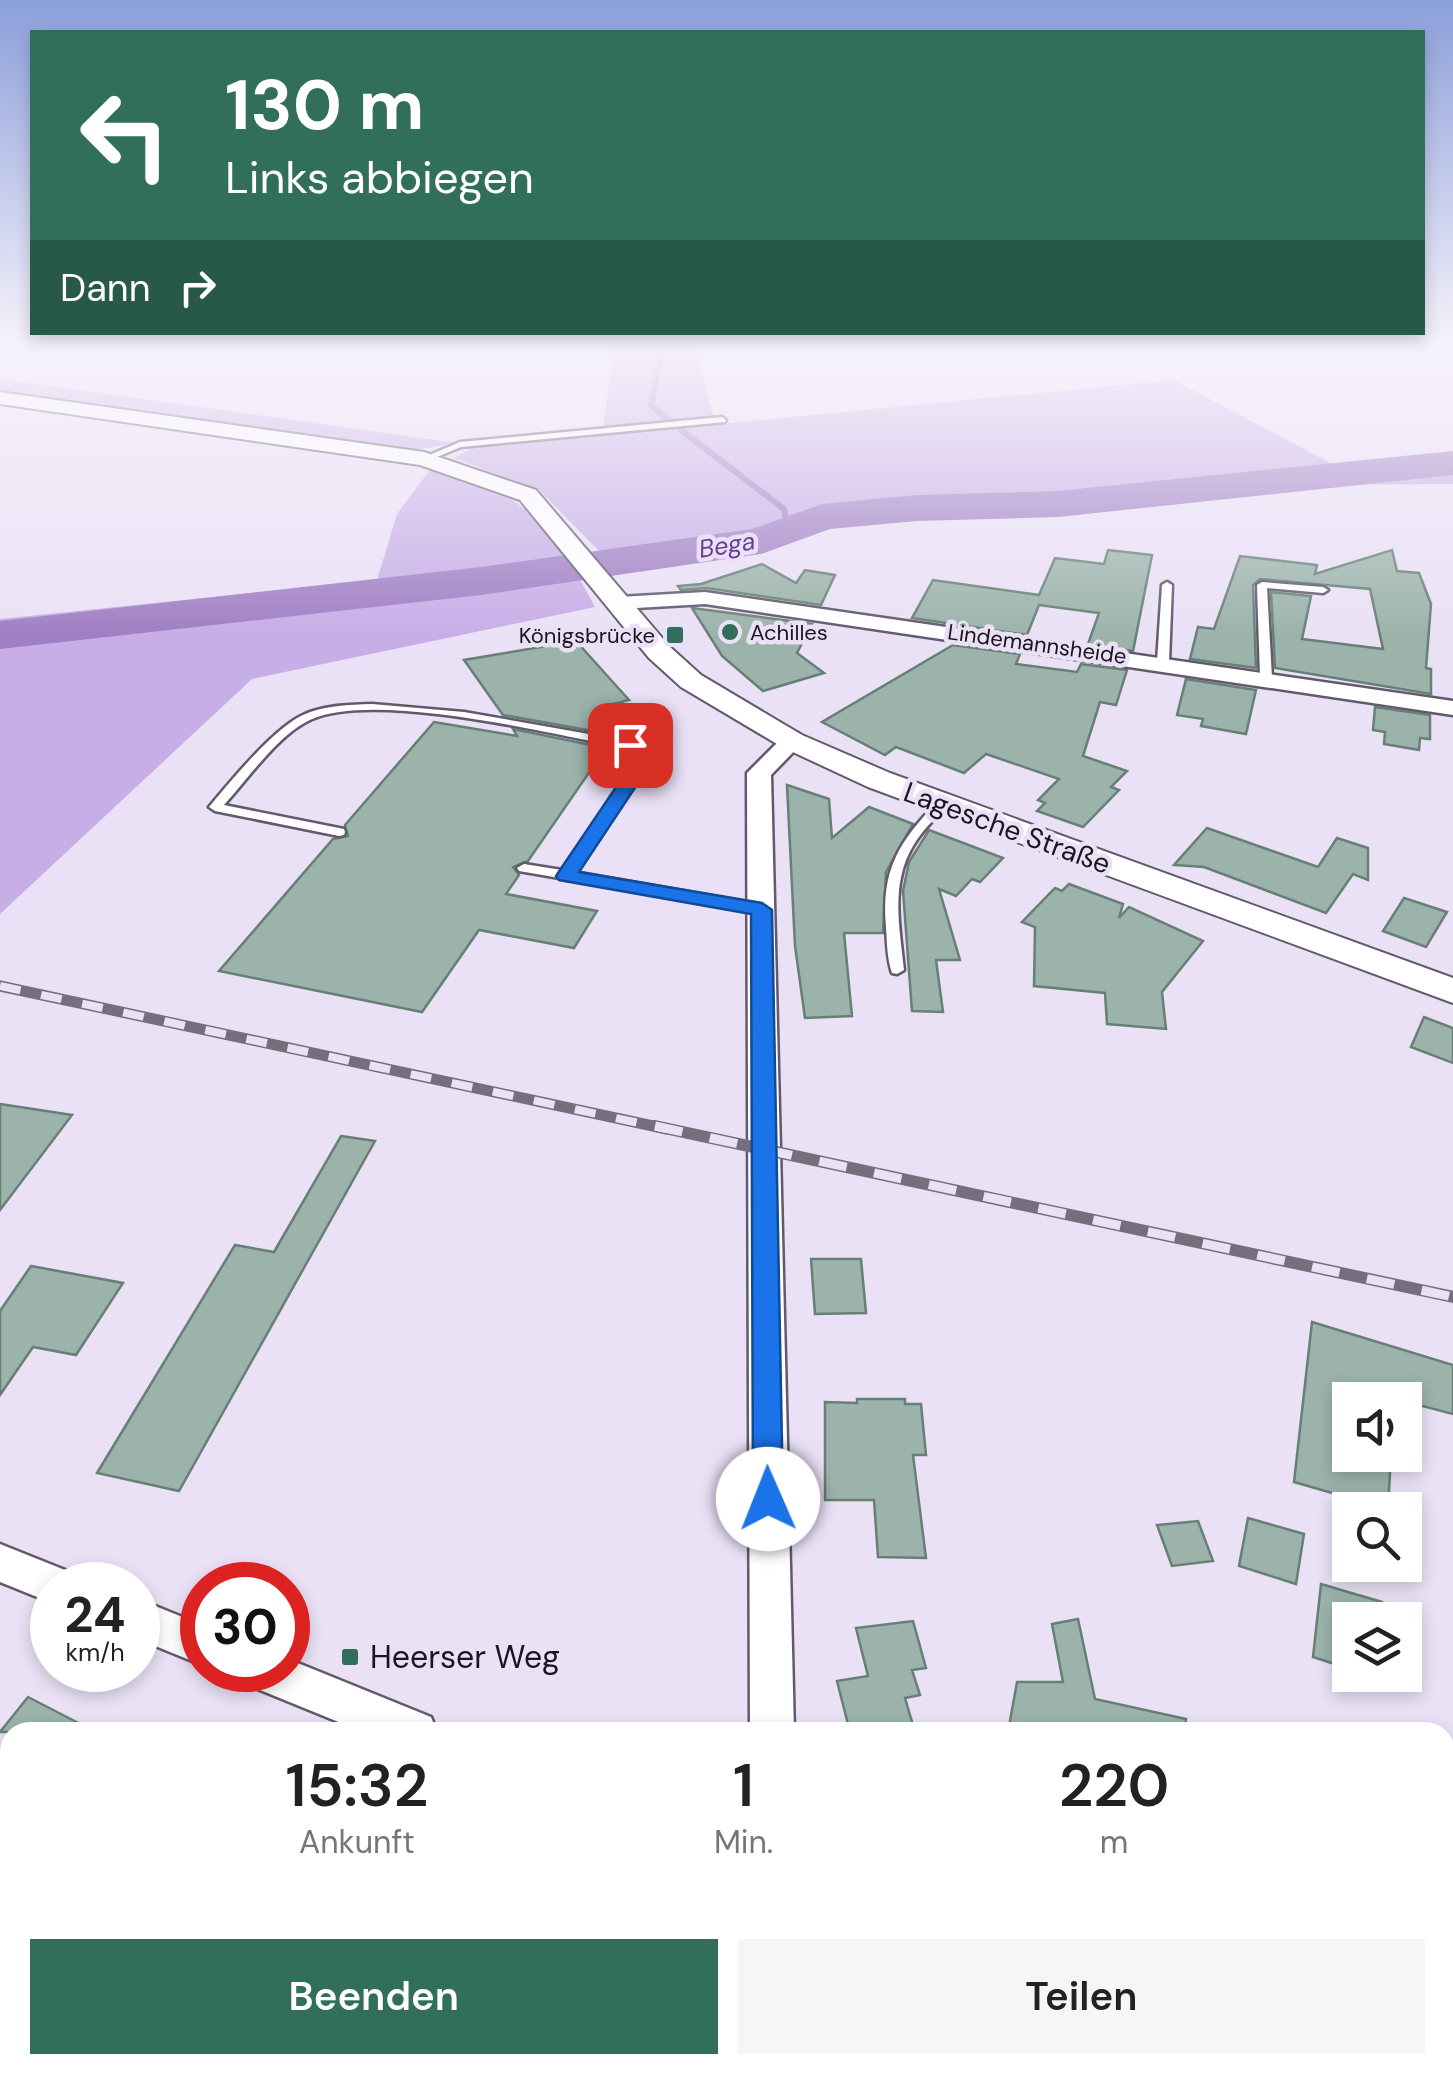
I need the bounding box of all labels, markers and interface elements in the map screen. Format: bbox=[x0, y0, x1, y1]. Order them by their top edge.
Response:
text: 130 m bbox=[225, 60, 424, 151]
icon: left bbox=[60, 70, 190, 200]
text: Links abbiegen bbox=[225, 148, 534, 207]
icon: right bbox=[170, 260, 225, 315]
text: Dann bbox=[60, 263, 150, 313]
water label: Bega bbox=[696, 524, 758, 566]
street label: Lindemannsheide bbox=[946, 617, 1128, 671]
place label: Achilles bbox=[750, 618, 828, 647]
place label: Königsbrücke bbox=[519, 621, 655, 650]
marker: Achilles bbox=[719, 621, 741, 643]
marker: Königsbrücke bbox=[664, 624, 686, 646]
pin bbox=[588, 703, 673, 788]
icon: arrive bbox=[603, 718, 658, 773]
street label: Lagesche Straße bbox=[899, 773, 1115, 883]
map controls bbox=[1332, 1382, 1422, 1692]
button: sound bbox=[1332, 1382, 1422, 1472]
position arrow bbox=[716, 1447, 820, 1551]
button: search bbox=[1332, 1492, 1422, 1582]
speed limit sign: 30 bbox=[180, 1562, 310, 1692]
text: 24 bbox=[65, 1582, 126, 1648]
button: layers bbox=[1332, 1602, 1422, 1692]
text: km/h bbox=[65, 1636, 125, 1669]
place label: Heerser Weg bbox=[370, 1636, 560, 1678]
marker: Heerser Weg bbox=[339, 1646, 361, 1668]
text: 15:32 bbox=[286, 1746, 428, 1825]
text: 1 bbox=[733, 1746, 754, 1825]
text: 220 bbox=[1059, 1746, 1169, 1825]
text: Ankunft bbox=[299, 1821, 415, 1863]
text: Min. bbox=[714, 1821, 773, 1863]
text: m bbox=[1100, 1821, 1128, 1863]
button: Beenden bbox=[30, 1939, 718, 2054]
button: Teilen bbox=[738, 1939, 1425, 2054]

